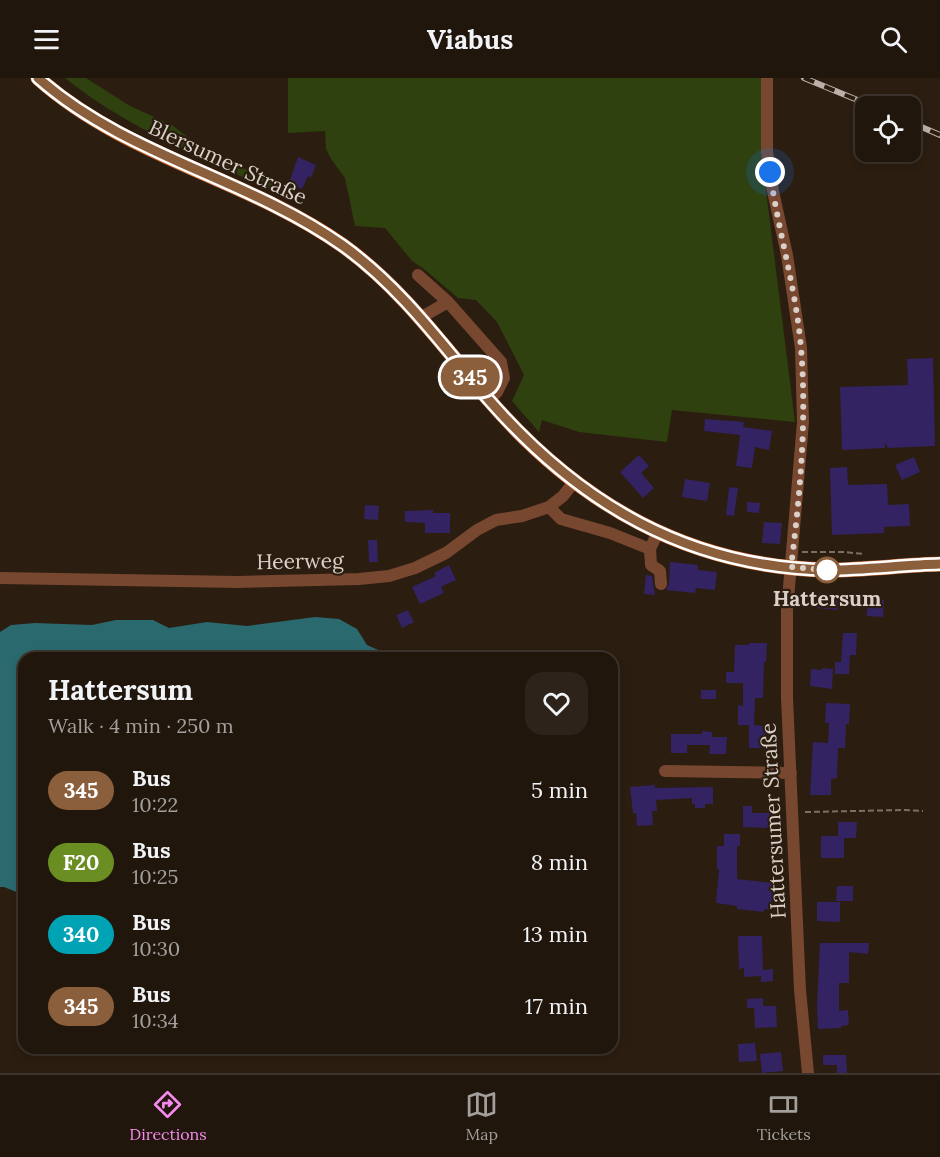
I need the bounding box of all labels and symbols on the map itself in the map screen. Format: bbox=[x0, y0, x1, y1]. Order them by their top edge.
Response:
street label: Blersumer Straße bbox=[145, 114, 311, 210]
your location bbox=[755, 157, 785, 187]
line badge: 345 bbox=[436, 358, 504, 396]
street label: Heerweg bbox=[256, 547, 344, 575]
marker: Hattersum bbox=[814, 557, 840, 583]
place label: Hattersum bbox=[773, 585, 881, 612]
street label: Hattersumer Straße bbox=[754, 722, 792, 920]

